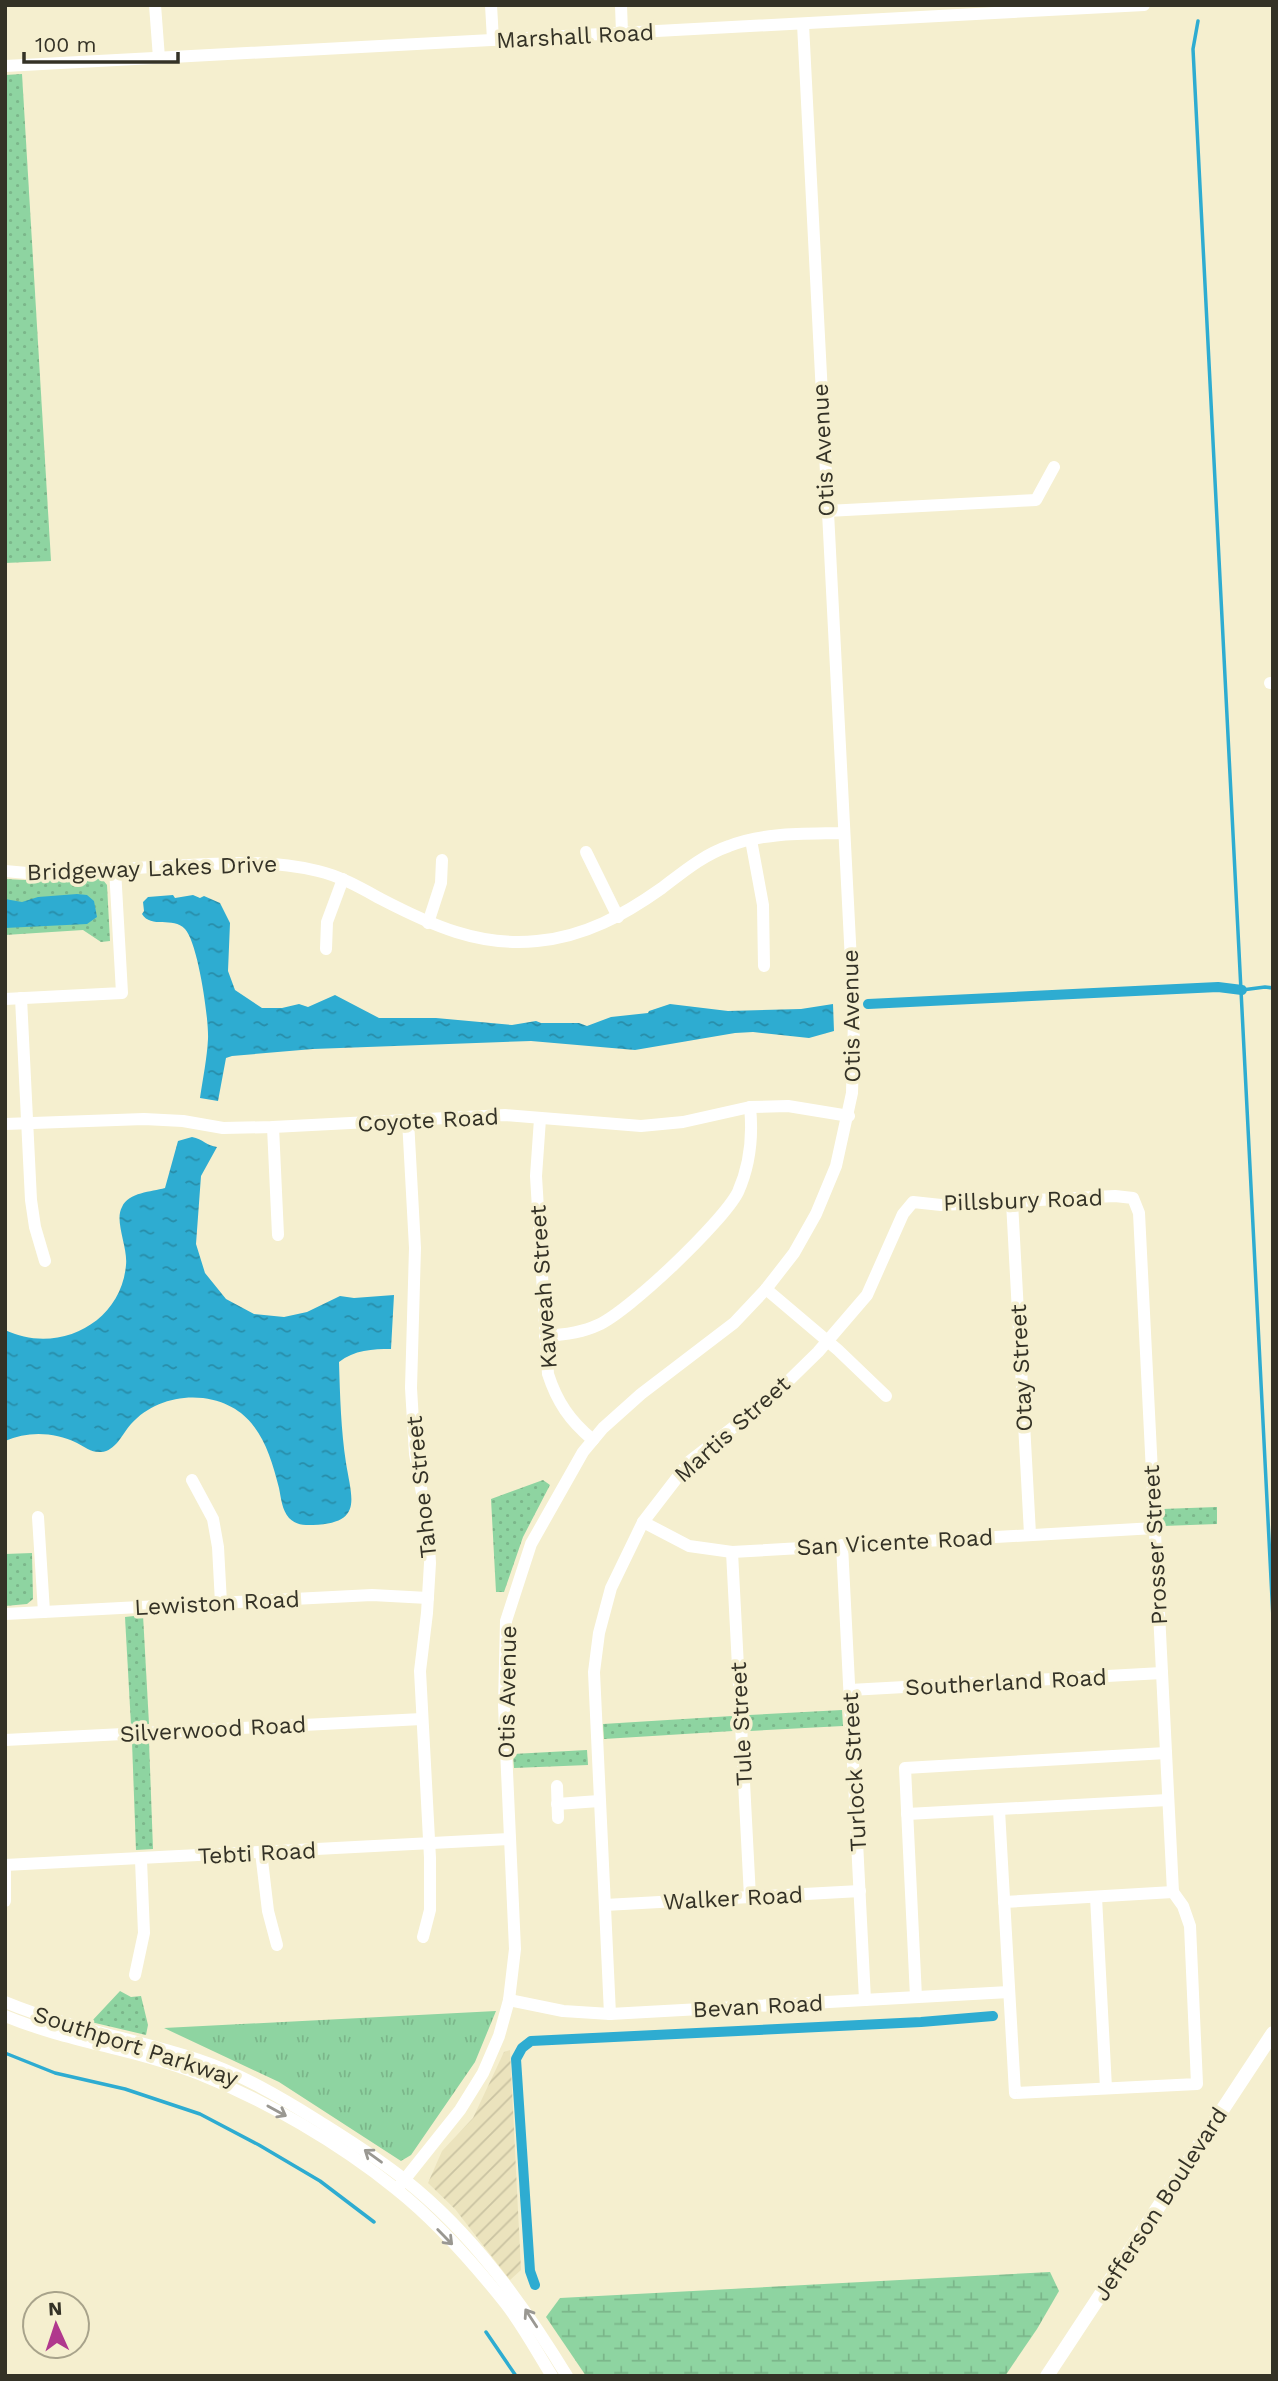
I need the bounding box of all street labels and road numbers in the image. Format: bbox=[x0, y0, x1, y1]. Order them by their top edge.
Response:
street label: Marshall Road bbox=[495, 19, 655, 54]
street label: Otis Avenue bbox=[807, 383, 840, 517]
street label: Bridgeway Lakes Drive bbox=[26, 851, 278, 886]
street label: Otis Avenue bbox=[837, 949, 866, 1083]
street label: Coyote Road bbox=[357, 1103, 499, 1138]
street label: Pillsbury Road bbox=[943, 1184, 1103, 1217]
street label: Kaweah Street bbox=[524, 1204, 563, 1370]
street label: Otay Street bbox=[1005, 1303, 1038, 1432]
street label: Martis Street bbox=[669, 1370, 796, 1488]
street label: Tahoe Street bbox=[401, 1414, 442, 1559]
street label: Prosser Street bbox=[1138, 1464, 1173, 1626]
street label: San Vicente Road bbox=[796, 1524, 994, 1561]
street label: Lewiston Road bbox=[134, 1586, 300, 1621]
street label: Otis Avenue bbox=[493, 1625, 522, 1759]
street label: Tule Street bbox=[725, 1661, 758, 1787]
street label: Southerland Road bbox=[904, 1664, 1108, 1701]
street label: Turlock Street bbox=[837, 1691, 872, 1852]
street label: Silverwood Road bbox=[119, 1711, 307, 1748]
street label: Tebti Road bbox=[197, 1837, 317, 1870]
street label: Walker Road bbox=[662, 1881, 804, 1916]
street label: Bevan Road bbox=[692, 1990, 824, 2023]
street label: Southport Parkway bbox=[30, 2001, 242, 2092]
street label: Jefferson Boulevard bbox=[1088, 2103, 1233, 2306]

